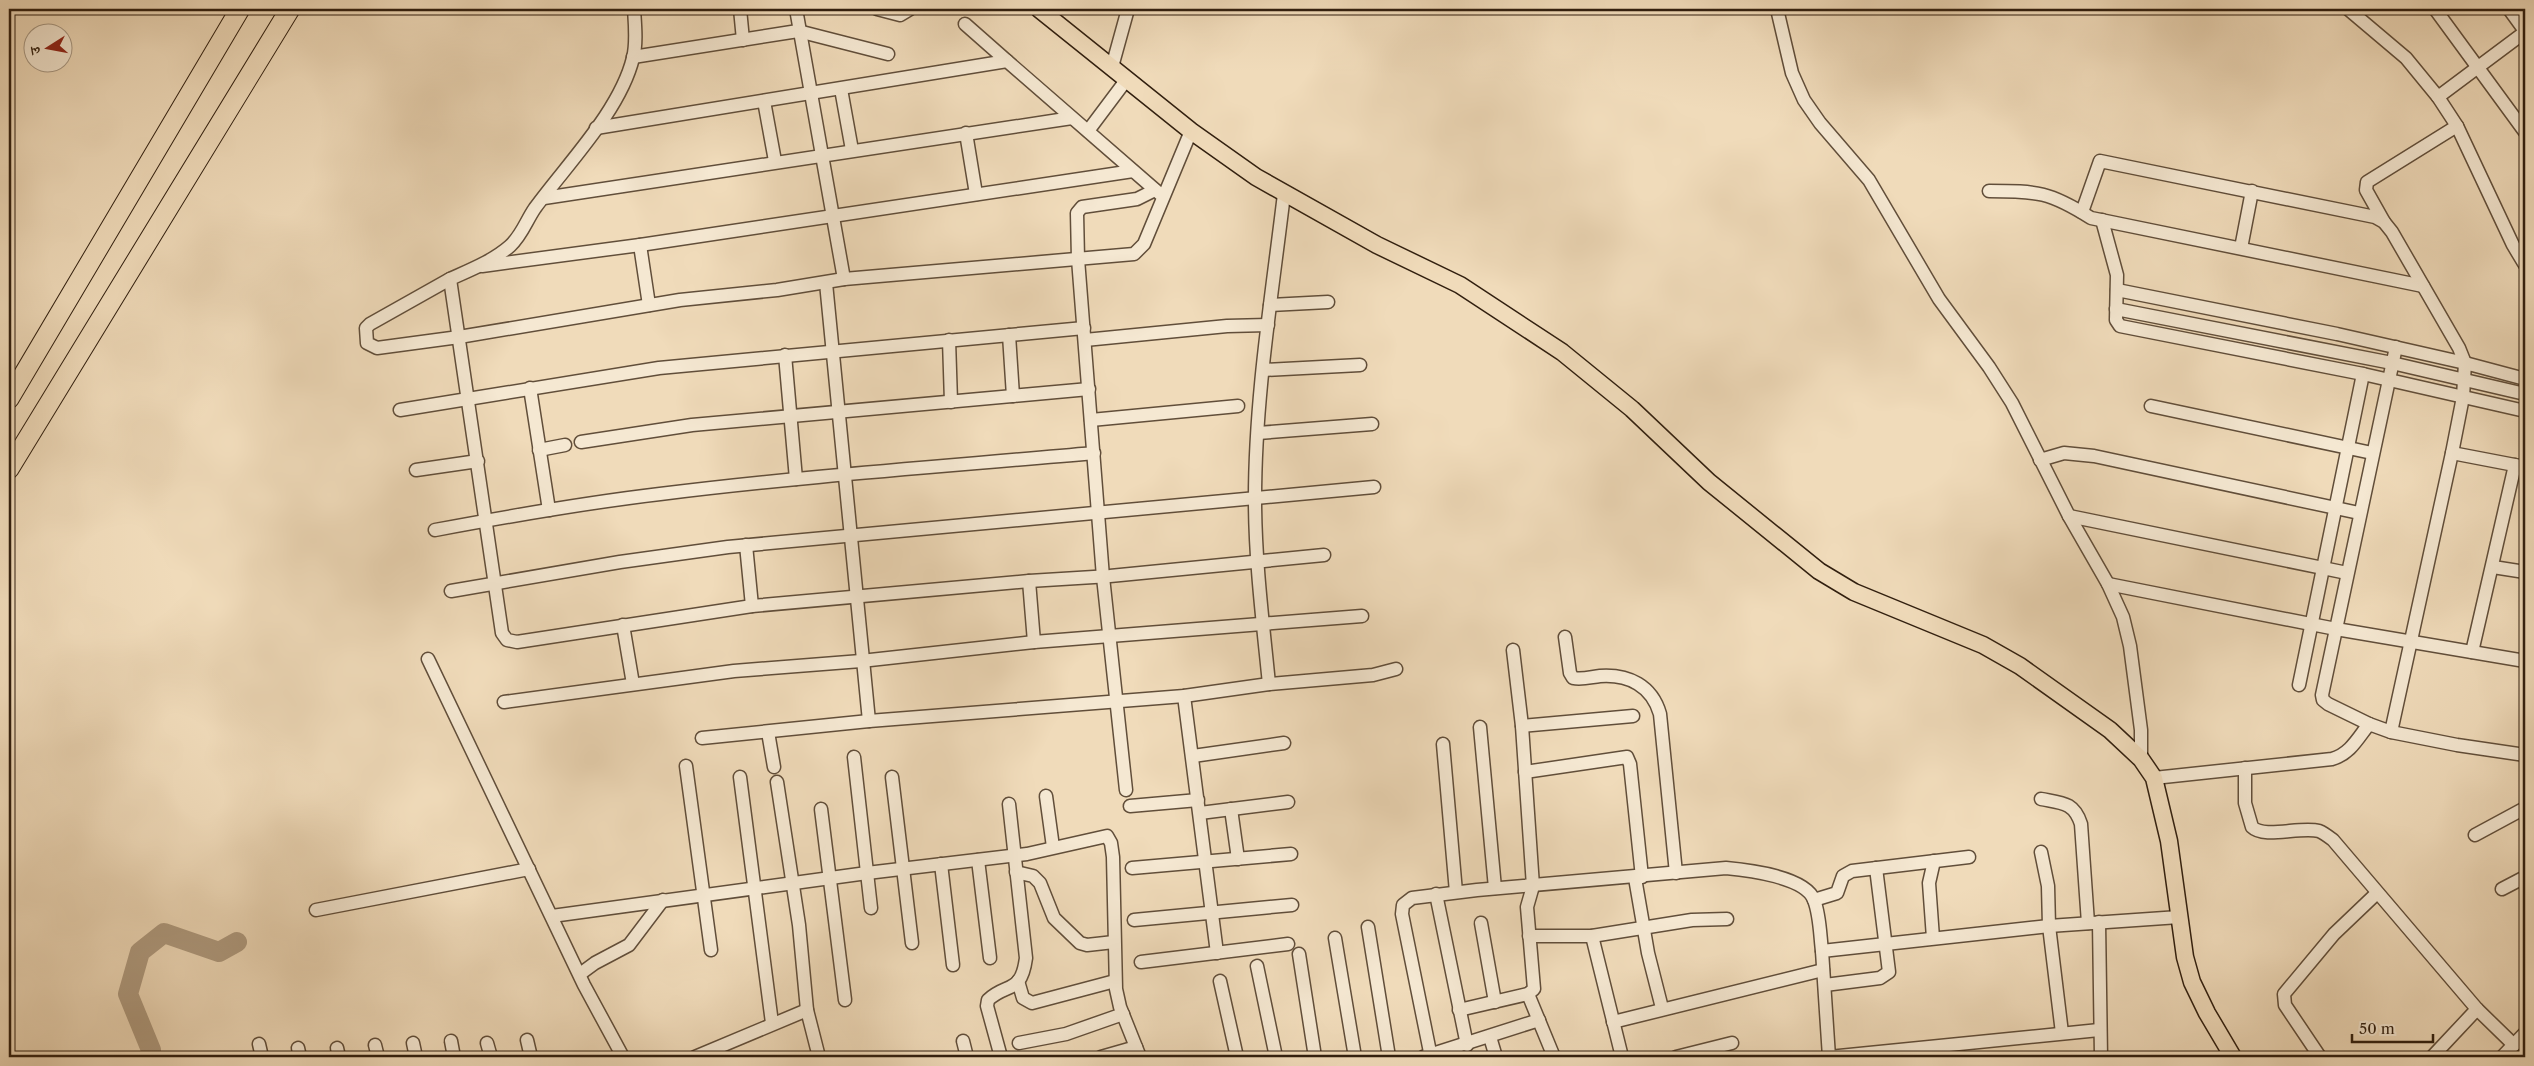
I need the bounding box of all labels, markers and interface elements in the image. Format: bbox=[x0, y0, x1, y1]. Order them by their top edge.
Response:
north arrow bbox=[22, 22, 72, 72]
text: उ bbox=[26, 44, 45, 57]
scale bar bbox=[2352, 1011, 2433, 1043]
text: 50 m bbox=[2359, 1019, 2395, 1038]

